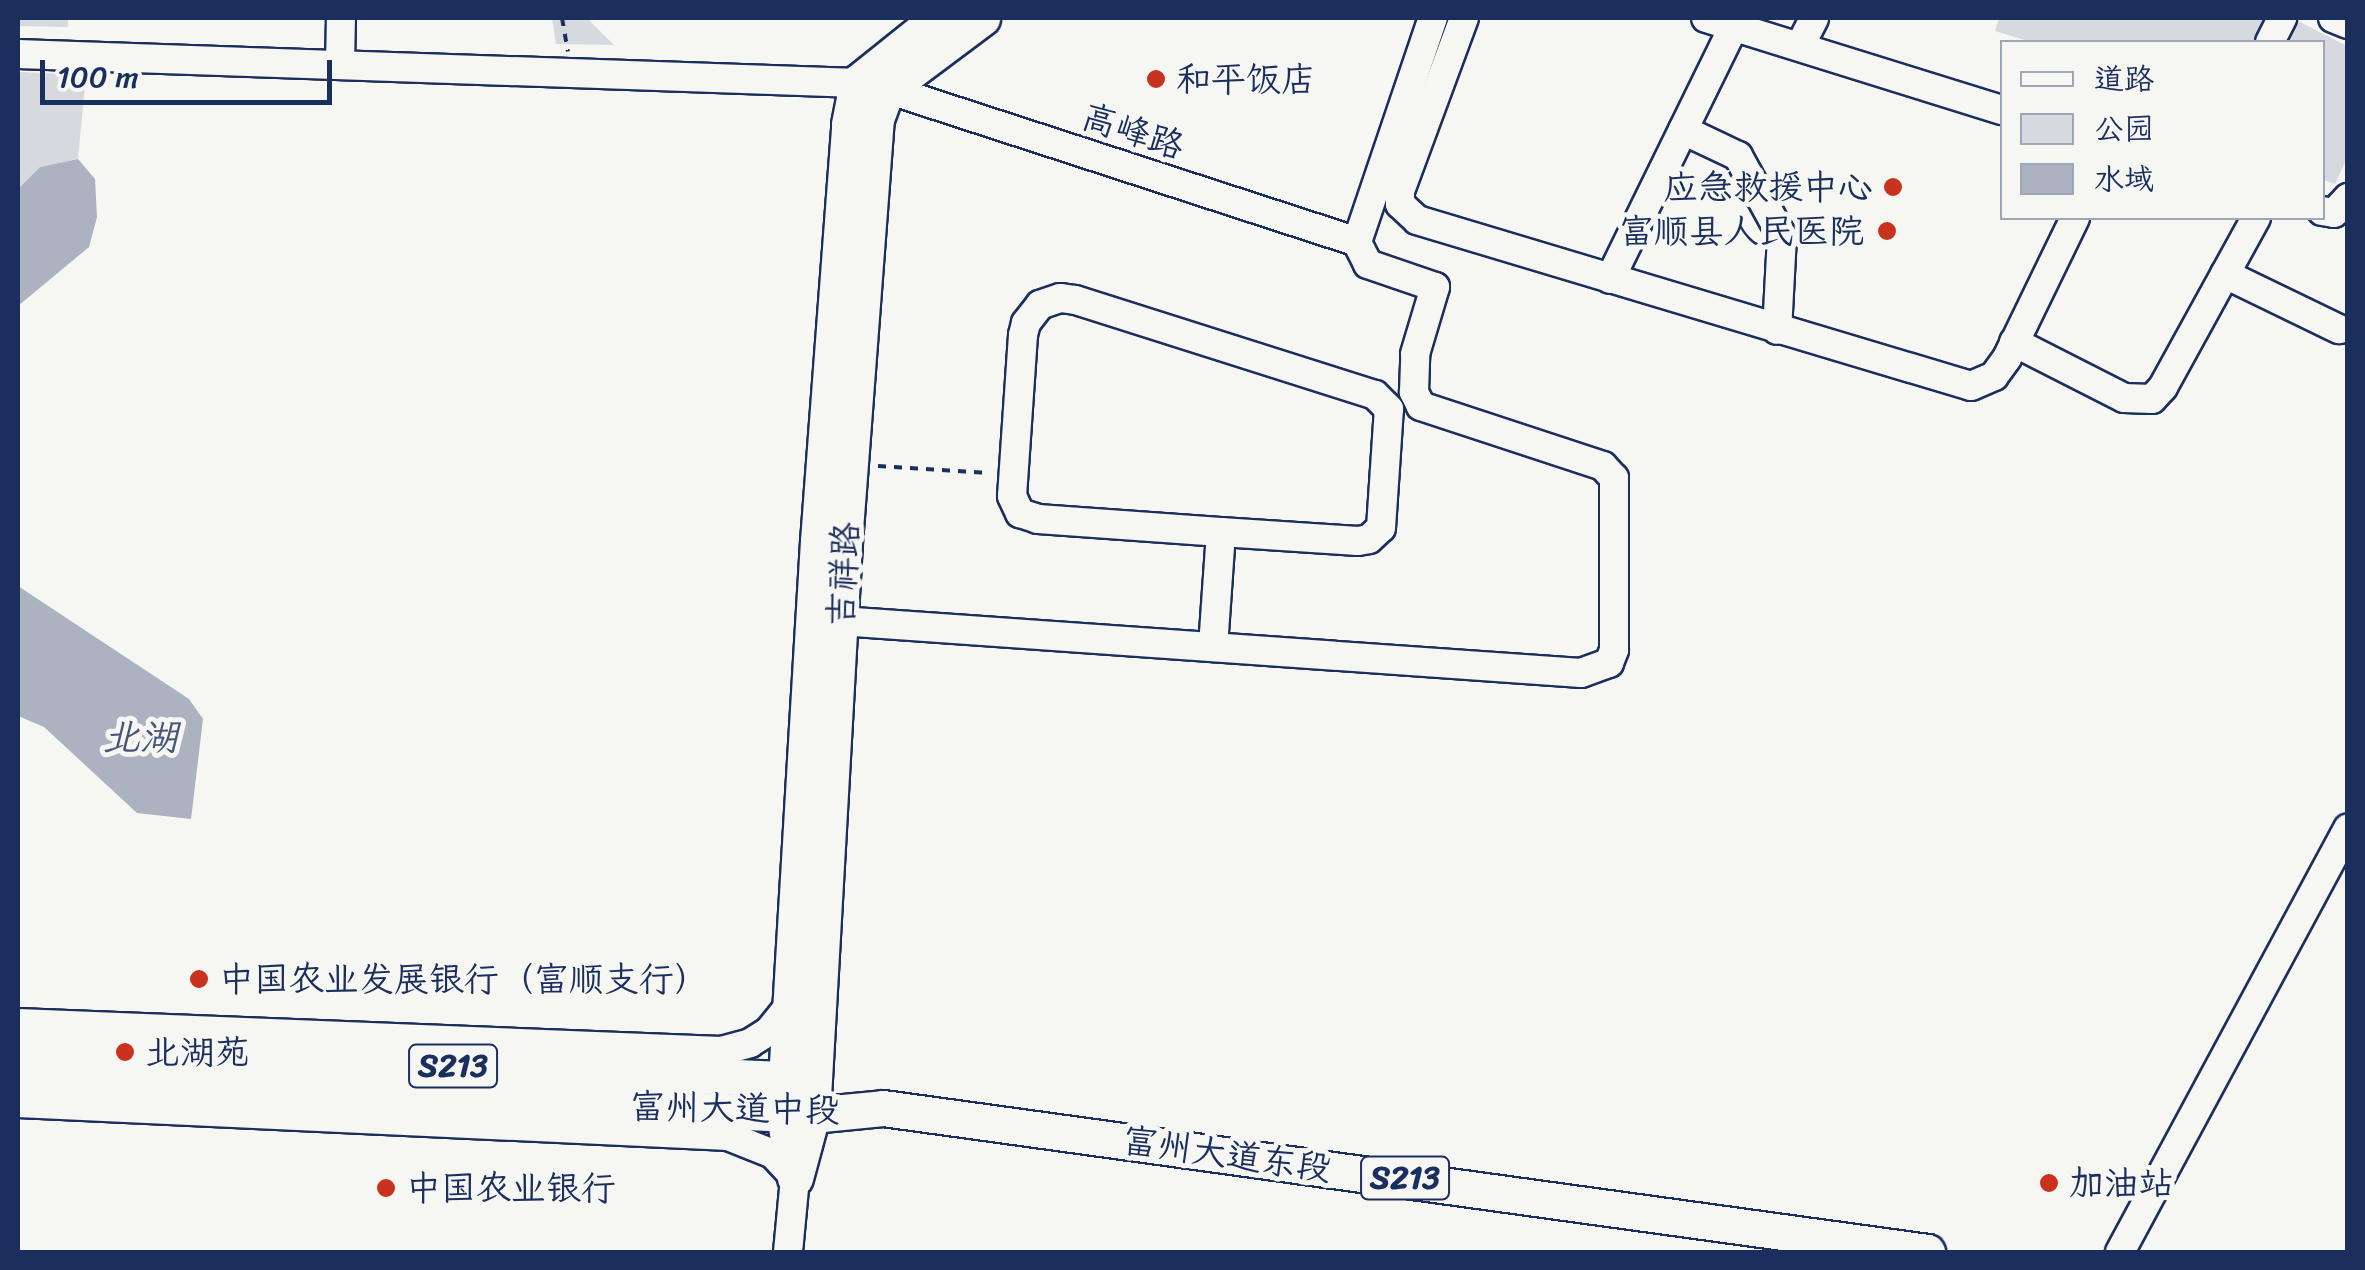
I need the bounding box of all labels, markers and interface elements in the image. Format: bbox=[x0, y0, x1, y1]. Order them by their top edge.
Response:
scale bar bbox=[45, 40, 338, 102]
legend bbox=[2000, 40, 2325, 220]
text: 100 m bbox=[57, 50, 139, 104]
text: 道路 bbox=[2094, 52, 2154, 106]
place label: 和平饭店 bbox=[1176, 58, 1316, 100]
marker: 和平饭店 bbox=[1145, 68, 1167, 90]
street label: 高峰路 bbox=[1077, 95, 1189, 167]
text: 公园 bbox=[2094, 102, 2154, 156]
text: 水域 bbox=[2094, 152, 2154, 206]
place label: 应急救援中心 bbox=[1663, 166, 1873, 208]
marker: 应急救援中心 bbox=[1882, 176, 1904, 198]
place label: 富顺县人民医院 bbox=[1619, 210, 1864, 252]
marker: 富顺县人民医院 bbox=[1874, 218, 1900, 244]
street label: 吉祥路 bbox=[819, 520, 867, 628]
water label: 北湖 bbox=[102, 715, 178, 761]
place label: 中国农业发展银行（富顺支行） bbox=[219, 958, 709, 1000]
marker: 中国农业发展银行（富顺支行） bbox=[188, 968, 210, 990]
place label: 北湖苑 bbox=[145, 1031, 250, 1073]
road number: S213 bbox=[408, 1039, 498, 1093]
marker: 北湖苑 bbox=[114, 1041, 136, 1063]
street label: 富州大道中段 bbox=[630, 1085, 840, 1131]
street label: 富州大道东段 bbox=[1120, 1119, 1334, 1189]
road number: S213 bbox=[1360, 1151, 1450, 1205]
place label: 加油站 bbox=[2069, 1162, 2174, 1204]
place label: 中国农业银行 bbox=[406, 1167, 616, 1209]
marker: 加油站 bbox=[2038, 1172, 2060, 1194]
marker: 中国农业银行 bbox=[375, 1177, 397, 1199]

